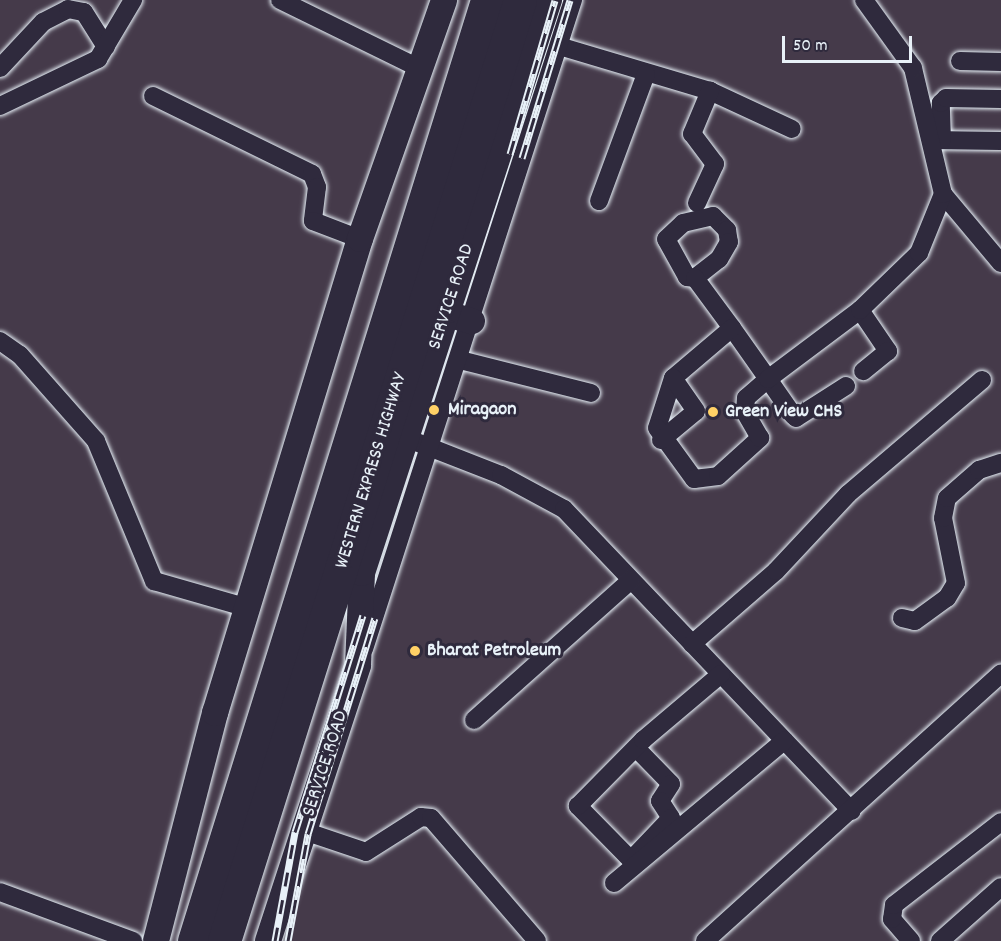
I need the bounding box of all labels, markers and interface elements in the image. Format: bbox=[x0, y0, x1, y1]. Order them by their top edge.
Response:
scale bar bbox=[785, 24, 916, 62]
text: 50 m bbox=[793, 34, 828, 59]
street label: SERVICE ROAD bbox=[424, 241, 480, 353]
street label: WESTERN EXPRESS HIGHWAY bbox=[331, 370, 413, 572]
place label: Miragaon bbox=[448, 398, 516, 422]
place label: Green View CHS bbox=[725, 400, 842, 424]
marker: Miragaon bbox=[425, 401, 443, 419]
marker: Green View CHS bbox=[706, 405, 720, 419]
place label: Bharat Petroleum bbox=[427, 639, 561, 663]
marker: Bharat Petroleum bbox=[408, 644, 422, 658]
street label: SERVICE ROAD bbox=[298, 708, 354, 820]

